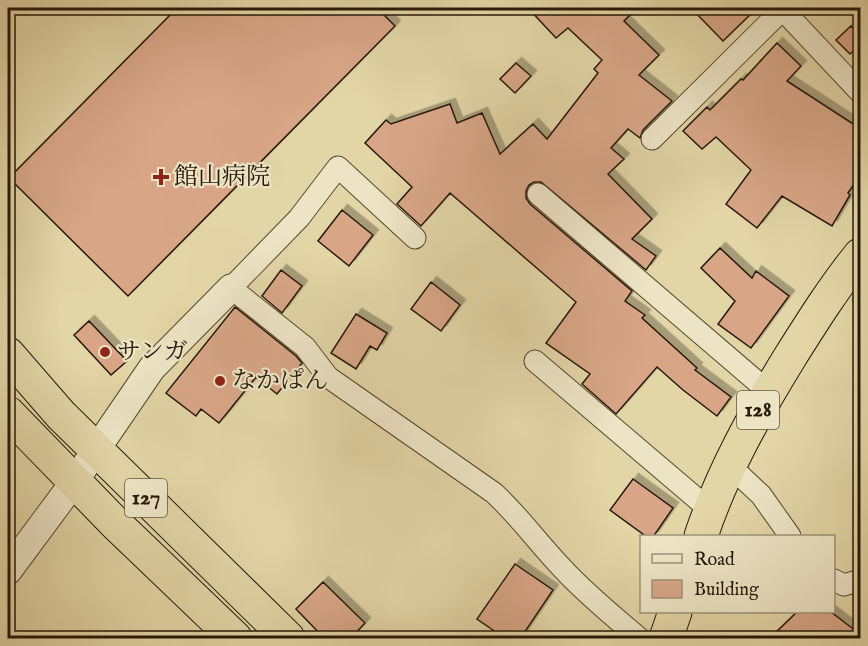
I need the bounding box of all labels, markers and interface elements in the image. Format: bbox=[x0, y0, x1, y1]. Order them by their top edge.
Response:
place label: 館山病院 bbox=[174, 162, 270, 193]
marker: 館山病院 bbox=[152, 168, 170, 186]
place label: サンガ bbox=[117, 337, 188, 368]
marker: サンガ bbox=[98, 345, 112, 359]
place label: なかぱん bbox=[232, 366, 328, 397]
marker: なかぱん bbox=[213, 374, 227, 388]
road number: 128 bbox=[737, 391, 779, 429]
road number: 127 bbox=[125, 479, 167, 517]
legend bbox=[640, 535, 835, 613]
text: Road bbox=[694, 549, 735, 572]
text: Building bbox=[694, 579, 759, 602]

